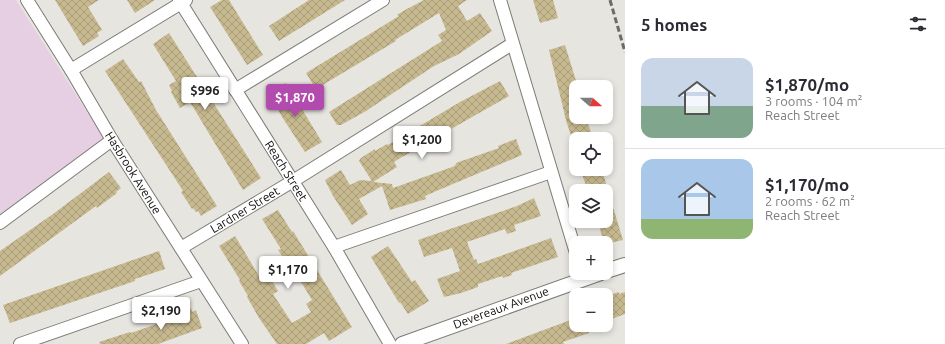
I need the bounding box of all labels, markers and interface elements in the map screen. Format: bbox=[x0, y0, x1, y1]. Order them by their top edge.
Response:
icon: filters bbox=[907, 13, 929, 35]
text: 5 homes bbox=[641, 15, 707, 34]
icon: home bbox=[673, 74, 721, 122]
text: $1,870/mo bbox=[765, 75, 849, 94]
pin: $996 bbox=[181, 77, 229, 111]
north arrow bbox=[569, 80, 613, 124]
map controls bbox=[569, 80, 613, 332]
text: $996 bbox=[190, 83, 220, 97]
pin: $1,870 bbox=[262, 84, 328, 118]
text: $1,870 bbox=[275, 90, 315, 104]
text: 3 rooms · 104 m² bbox=[765, 94, 862, 108]
text: Reach Street bbox=[765, 108, 840, 122]
pin: $1,200 bbox=[389, 126, 455, 160]
street label: Hasbrook Avenue bbox=[103, 129, 164, 216]
text: $1,200 bbox=[402, 132, 442, 146]
button: locate bbox=[569, 132, 613, 176]
street label: Reach Street bbox=[263, 138, 310, 204]
icon: home bbox=[673, 175, 721, 223]
text: $1,170/mo bbox=[765, 175, 849, 194]
street label: Lardner Street bbox=[208, 184, 282, 235]
button: layers bbox=[569, 184, 613, 228]
text: 2 rooms · 62 m² bbox=[765, 194, 855, 208]
text: Reach Street bbox=[765, 208, 840, 222]
button: + bbox=[569, 236, 613, 280]
pin: $1,170 bbox=[255, 256, 321, 290]
text: $1,170 bbox=[268, 262, 308, 276]
street label: Devereaux Avenue bbox=[451, 284, 550, 331]
button: − bbox=[569, 288, 613, 332]
pin: $2,190 bbox=[128, 297, 194, 331]
text: $2,190 bbox=[141, 303, 181, 317]

